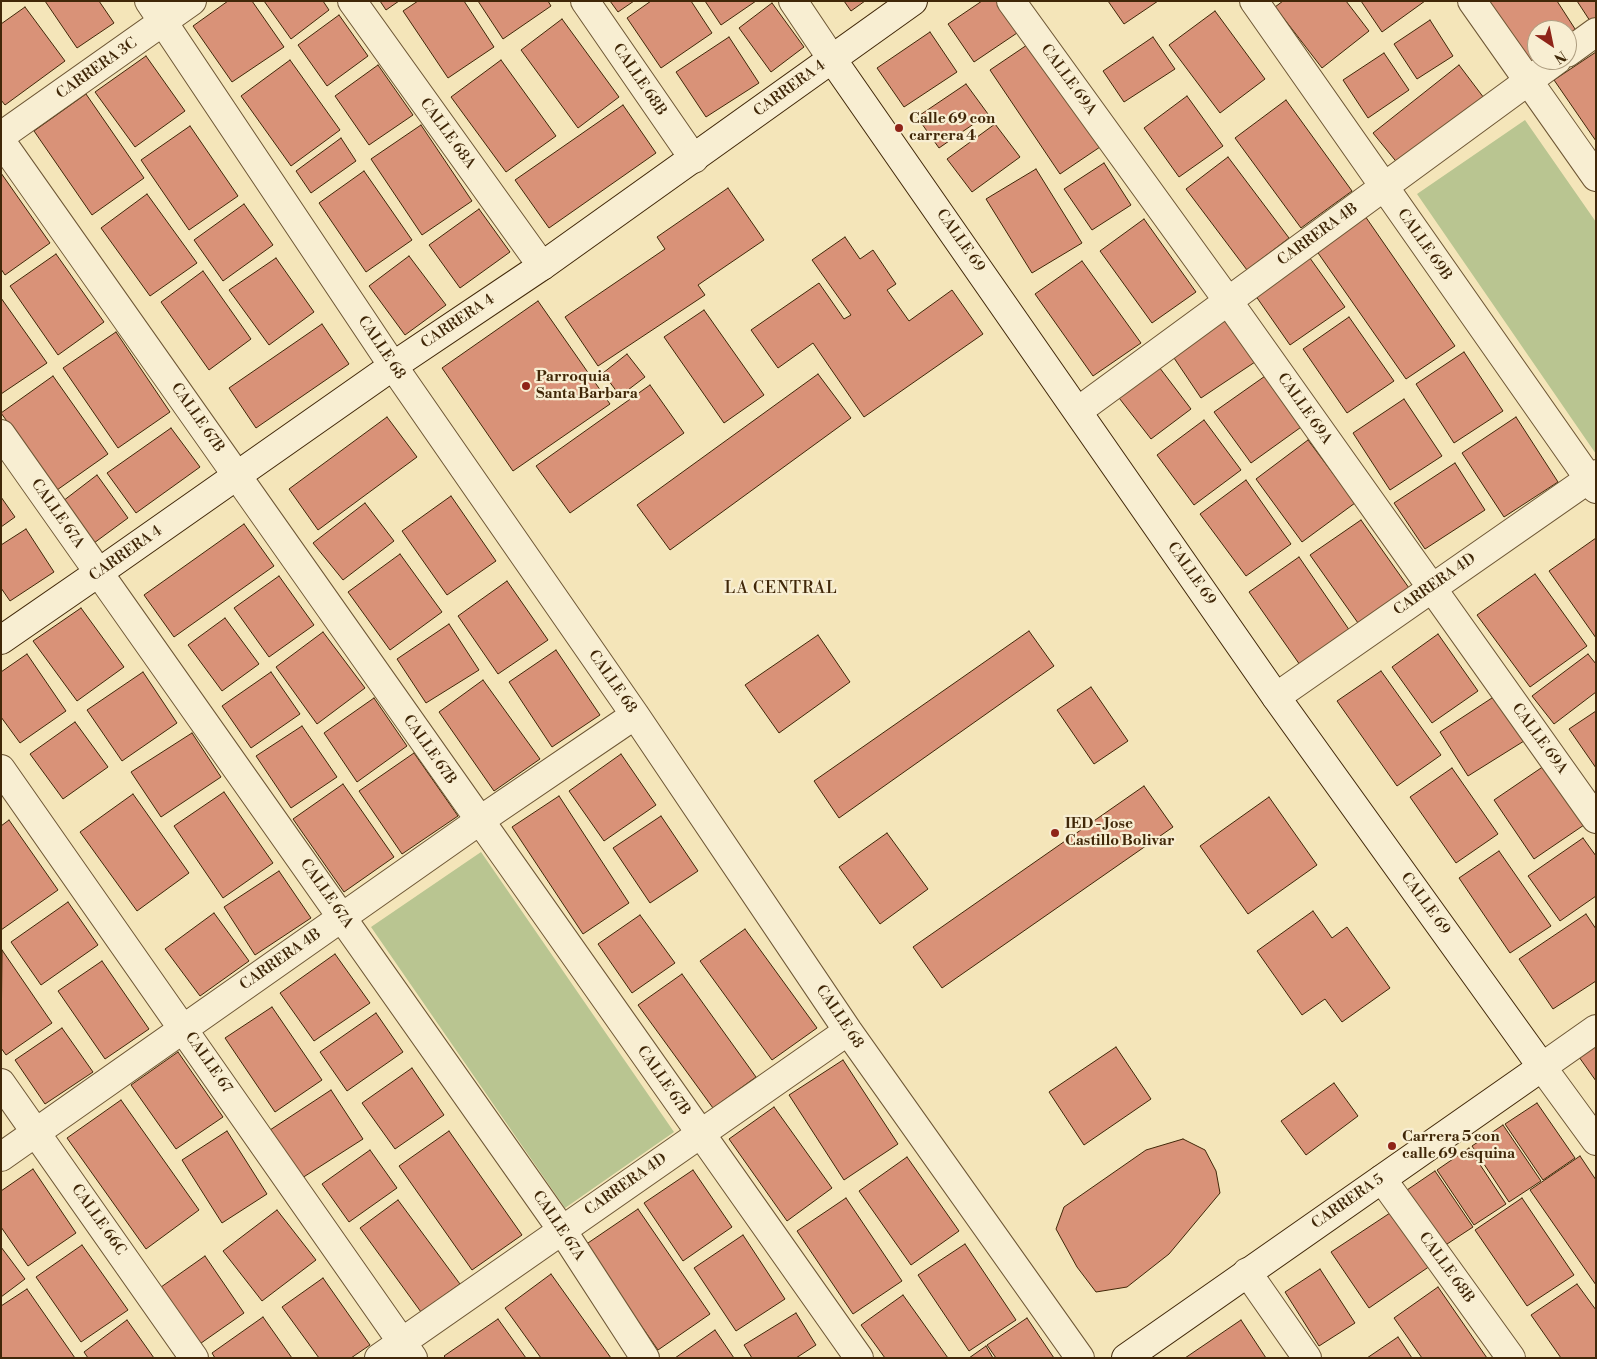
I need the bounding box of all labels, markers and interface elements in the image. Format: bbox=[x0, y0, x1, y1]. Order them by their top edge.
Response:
north arrow bbox=[1527, 20, 1577, 70]
street label: CARRERA 3C bbox=[53, 35, 141, 103]
street label: CALLE 68B bbox=[608, 40, 670, 120]
street label: CALLE 69A bbox=[1036, 41, 1100, 119]
text: N bbox=[1550, 46, 1569, 67]
street label: CARRERA 4 bbox=[751, 57, 829, 121]
street label: CALLE 68A bbox=[415, 95, 479, 173]
place label: Calle 69 con carrera 4 bbox=[909, 110, 995, 145]
marker: Calle 69 con carrera 4 bbox=[893, 122, 905, 134]
street label: CARRERA 4B bbox=[1274, 200, 1362, 270]
street label: CALLE 69 bbox=[932, 206, 988, 276]
street label: CALLE 69B bbox=[1393, 206, 1455, 284]
street label: CARRERA 4 bbox=[418, 291, 498, 353]
street label: CALLE 68 bbox=[353, 313, 409, 383]
place label: Parroquia Santa Barbara bbox=[536, 368, 638, 403]
street label: CALLE 69A bbox=[1273, 370, 1335, 448]
street label: CALLE 67B bbox=[166, 380, 228, 456]
marker: Parroquia Santa Barbara bbox=[520, 380, 532, 392]
street label: CALLE 67A bbox=[27, 476, 87, 552]
street label: CARRERA 4 bbox=[86, 522, 166, 586]
street label: CALLE 69 bbox=[1163, 539, 1219, 609]
street label: CARRERA 4D bbox=[1390, 550, 1480, 620]
district label: LA CENTRAL bbox=[723, 579, 839, 599]
street label: CALLE 68 bbox=[584, 647, 640, 717]
street label: CALLE 69A bbox=[1507, 700, 1571, 778]
street label: CALLE 67B bbox=[398, 712, 460, 788]
place label: IED - Jose Castillo Bolivar bbox=[1065, 815, 1175, 850]
marker: IED - Jose Castillo Bolivar bbox=[1049, 827, 1061, 839]
street label: CALLE 67A bbox=[296, 856, 356, 932]
street label: CALLE 69 bbox=[1396, 869, 1454, 939]
street label: CARRERA 4B bbox=[237, 925, 325, 995]
street label: CALLE 68 bbox=[811, 982, 867, 1052]
street label: CALLE 67 bbox=[180, 1029, 236, 1097]
street label: CALLE 67B bbox=[632, 1043, 694, 1119]
place label: Carrera 5 con calle 69 esquina bbox=[1402, 1128, 1515, 1163]
marker: Carrera 5 con calle 69 esquina bbox=[1386, 1140, 1398, 1152]
street label: CARRERA 4D bbox=[581, 1150, 671, 1220]
street label: CARRERA 5 bbox=[1308, 1171, 1388, 1233]
street label: CALLE 66C bbox=[67, 1181, 129, 1259]
street label: CALLE 67A bbox=[528, 1188, 588, 1264]
street label: CALLE 68B bbox=[1414, 1229, 1478, 1307]

